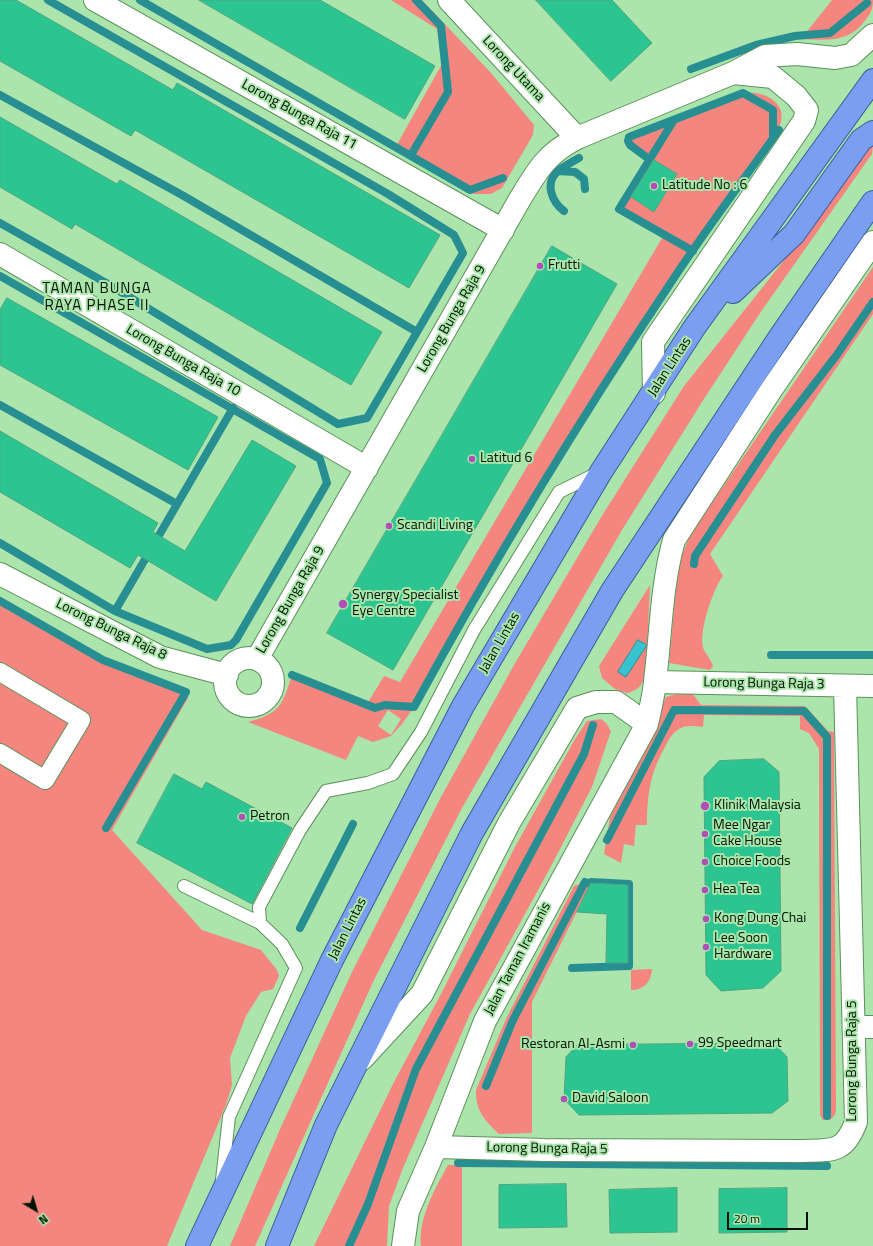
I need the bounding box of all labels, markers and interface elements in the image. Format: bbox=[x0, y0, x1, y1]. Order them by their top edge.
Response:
street label: Lorong Utama bbox=[478, 33, 548, 105]
street label: Lorong Bunga Raja 11 bbox=[238, 76, 360, 154]
place label: Latitude No : 6 bbox=[662, 178, 747, 194]
marker: Latitude No : 6 bbox=[649, 181, 659, 191]
place label: Frutti bbox=[548, 258, 580, 274]
marker: Frutti bbox=[535, 261, 545, 271]
street label: Lorong Bunga Raja 9 bbox=[414, 262, 490, 376]
district label: TAMAN BUNGA RAYA PHASE II bbox=[42, 280, 152, 315]
street label: Lorong Bunga Raja 10 bbox=[123, 321, 243, 401]
street label: Jalan Lintas bbox=[645, 334, 695, 400]
place label: Latitud 6 bbox=[480, 451, 532, 467]
marker: Latitud 6 bbox=[467, 454, 477, 464]
place label: Scandi Living bbox=[397, 518, 473, 534]
marker: Scandi Living bbox=[384, 521, 394, 531]
street label: Lorong Bunga Raja 9 bbox=[253, 543, 329, 657]
place label: Synergy Specialist Eye Centre bbox=[352, 588, 459, 620]
street label: Lorong Bunga Raja 8 bbox=[53, 596, 169, 664]
marker: Synergy Specialist Eye Centre bbox=[337, 598, 349, 610]
street label: Jalan Lintas bbox=[476, 610, 524, 676]
street label: Lorong Bunga Raja 3 bbox=[703, 675, 825, 693]
place label: Klinik Malaysia bbox=[714, 798, 801, 814]
marker: Klinik Malaysia bbox=[699, 800, 711, 812]
place label: Petron bbox=[250, 809, 290, 825]
marker: Petron bbox=[237, 812, 247, 822]
place label: Mee Ngar Cake House bbox=[713, 818, 782, 850]
marker: Mee Ngar Cake House bbox=[700, 829, 710, 839]
place label: Choice Foods bbox=[713, 854, 791, 870]
marker: Choice Foods bbox=[700, 857, 710, 867]
place label: Hea Tea bbox=[713, 882, 760, 898]
marker: Hea Tea bbox=[700, 885, 710, 895]
street label: Jalan Lintas bbox=[325, 895, 371, 963]
street label: Jalan Taman Iramanis bbox=[481, 900, 555, 1018]
place label: Kong Dung Chai bbox=[714, 911, 806, 927]
marker: Kong Dung Chai bbox=[701, 914, 711, 924]
place label: Lee Soon Hardware bbox=[714, 931, 772, 964]
marker: Lee Soon Hardware bbox=[701, 942, 711, 952]
street label: Lorong Bunga Raja 5 bbox=[845, 1000, 861, 1122]
place label: 99 Speedmart bbox=[698, 1036, 782, 1052]
place label: Restoran Al-Asmi bbox=[521, 1037, 625, 1053]
marker: 99 Speedmart bbox=[685, 1039, 695, 1049]
marker: Restoran Al-Asmi bbox=[628, 1040, 638, 1050]
place label: David Saloon bbox=[572, 1091, 648, 1107]
marker: David Saloon bbox=[559, 1094, 569, 1104]
street label: Lorong Bunga Raja 5 bbox=[486, 1140, 608, 1158]
north arrow bbox=[16, 1190, 56, 1230]
scale bar bbox=[729, 1204, 810, 1230]
text: 20 m bbox=[734, 1209, 760, 1228]
text: N bbox=[35, 1211, 51, 1228]

